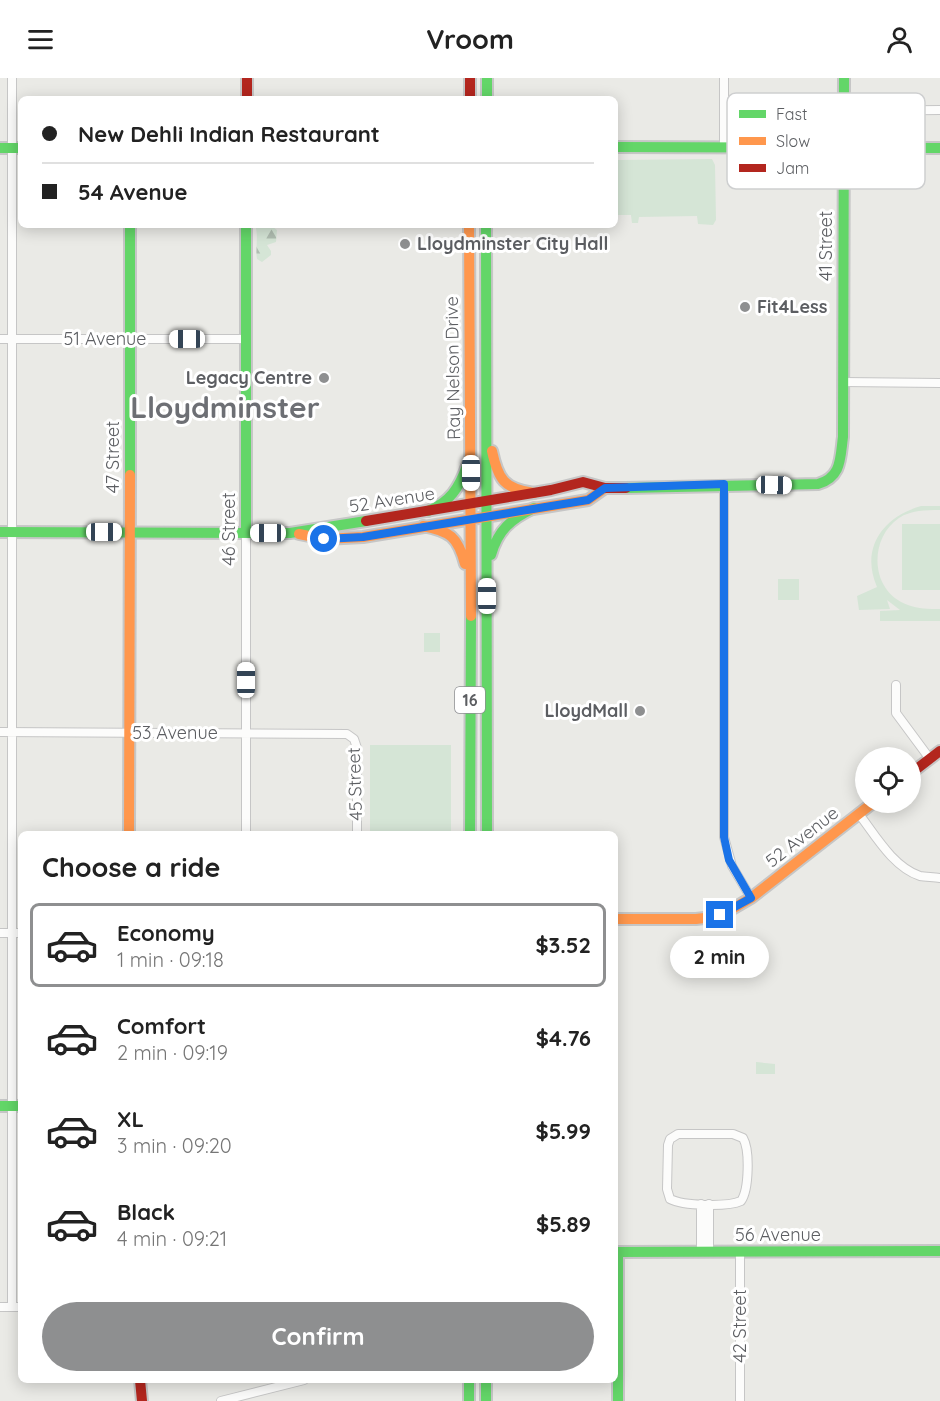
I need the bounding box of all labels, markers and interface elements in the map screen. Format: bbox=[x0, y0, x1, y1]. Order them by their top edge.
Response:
text: Vroom bbox=[426, 22, 514, 56]
icon: menu bbox=[24, 23, 57, 56]
icon: person bbox=[883, 23, 916, 56]
legend bbox=[727, 93, 925, 189]
text: Fast bbox=[776, 104, 807, 124]
text: New Dehli Indian Restaurant bbox=[78, 120, 380, 148]
text: Slow bbox=[776, 131, 810, 151]
text: Jam bbox=[776, 158, 809, 178]
text: 54 Avenue bbox=[78, 178, 187, 206]
street label: 41 Street bbox=[814, 211, 837, 281]
place label: Lloydminster City Hall bbox=[417, 232, 608, 255]
marker: Lloydminster City Hall bbox=[398, 237, 412, 251]
place label: Fit4Less bbox=[757, 295, 828, 318]
street label: Ray Nelson Drive bbox=[440, 296, 465, 440]
marker: Fit4Less bbox=[738, 300, 752, 314]
street label: 51 Avenue bbox=[64, 327, 146, 350]
car bbox=[169, 330, 205, 348]
place label: Legacy Centre bbox=[186, 366, 312, 389]
marker: Legacy Centre bbox=[317, 371, 331, 385]
district label: Lloydminster bbox=[130, 388, 320, 426]
street label: 47 Street bbox=[101, 421, 124, 493]
car bbox=[462, 455, 480, 491]
car bbox=[756, 476, 792, 494]
street label: 52 Avenue bbox=[348, 481, 436, 518]
street label: 46 Street bbox=[217, 492, 240, 566]
car bbox=[86, 523, 122, 541]
car bbox=[250, 524, 286, 542]
route start bbox=[310, 525, 337, 552]
car bbox=[478, 578, 496, 614]
car bbox=[237, 662, 255, 698]
road number: 16 bbox=[455, 687, 485, 713]
place label: LloydMall bbox=[544, 699, 628, 722]
marker: LloydMall bbox=[633, 704, 647, 718]
street label: 53 Avenue bbox=[132, 721, 218, 744]
street label: 45 Street bbox=[342, 747, 367, 821]
map controls bbox=[855, 747, 921, 813]
button: locate bbox=[855, 747, 921, 813]
street label: 52 Avenue bbox=[761, 801, 843, 872]
text: Choose a ride bbox=[42, 850, 220, 884]
route end bbox=[706, 901, 733, 928]
icon: car bbox=[45, 918, 99, 972]
text: Economy bbox=[117, 919, 215, 947]
text: $3.52 bbox=[535, 931, 591, 959]
callout: 2 min bbox=[670, 936, 770, 978]
text: 2 min bbox=[693, 944, 746, 969]
text: 1 min · 09:18 bbox=[117, 947, 224, 972]
icon: car bbox=[45, 1011, 99, 1065]
text: Comfort bbox=[117, 1012, 206, 1040]
text: $4.76 bbox=[536, 1024, 591, 1052]
text: 2 min · 09:19 bbox=[117, 1040, 228, 1065]
icon: car bbox=[45, 1104, 99, 1158]
text: XL bbox=[117, 1105, 144, 1133]
text: $5.99 bbox=[536, 1117, 591, 1145]
text: 3 min · 09:20 bbox=[117, 1133, 232, 1158]
icon: car bbox=[45, 1197, 99, 1251]
text: Black bbox=[117, 1198, 175, 1226]
text: $5.89 bbox=[536, 1210, 591, 1238]
street label: 56 Avenue bbox=[735, 1223, 821, 1246]
text: 4 min · 09:21 bbox=[117, 1226, 227, 1251]
street label: 42 Street bbox=[728, 1289, 751, 1363]
button: Confirm bbox=[42, 1302, 594, 1371]

